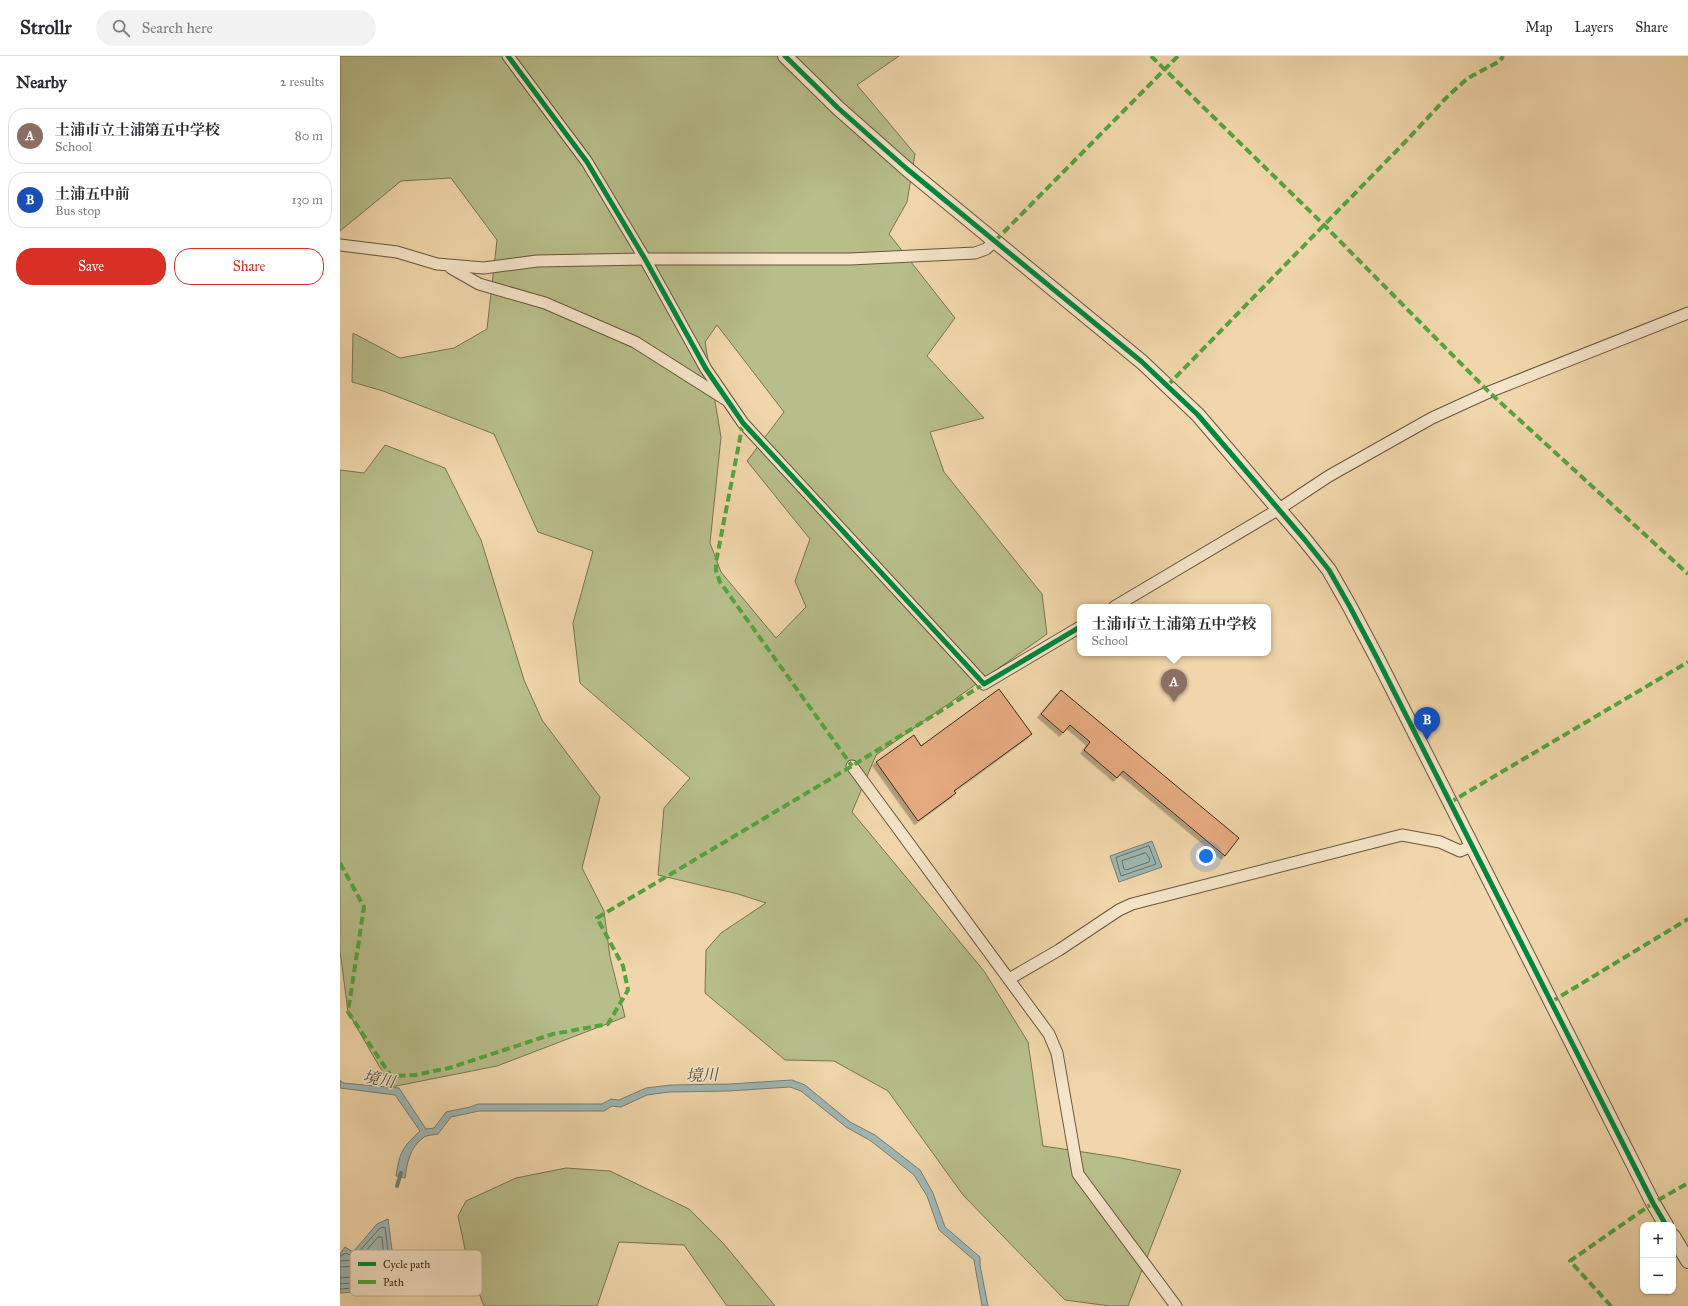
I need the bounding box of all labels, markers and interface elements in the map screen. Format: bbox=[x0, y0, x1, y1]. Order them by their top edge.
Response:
search box bbox=[96, 10, 376, 46]
text: Strollr bbox=[20, 16, 72, 39]
icon: search bbox=[110, 17, 132, 39]
text: Search here bbox=[142, 19, 213, 37]
text: Map bbox=[1525, 19, 1553, 36]
text: Layers bbox=[1575, 19, 1613, 36]
text: Share bbox=[1635, 19, 1668, 36]
text: Nearby bbox=[16, 72, 67, 93]
text: 2 results bbox=[280, 74, 324, 90]
text: 土浦市立土浦第五中学校 bbox=[55, 121, 220, 139]
text: A bbox=[26, 128, 34, 144]
text: 80 m bbox=[295, 128, 323, 144]
text: School bbox=[55, 139, 92, 155]
text: 土浦五中前 bbox=[55, 185, 130, 203]
text: B bbox=[26, 192, 34, 208]
text: 130 m bbox=[291, 192, 323, 208]
text: Bus stop bbox=[55, 203, 101, 219]
button: Save bbox=[16, 248, 166, 285]
button: Share bbox=[174, 248, 324, 285]
popup bbox=[1077, 604, 1271, 656]
text: 土浦市立土浦第五中学校 bbox=[1091, 615, 1257, 633]
text: School bbox=[1091, 633, 1128, 649]
pin: A bbox=[1161, 669, 1187, 702]
pin: B bbox=[1414, 707, 1440, 740]
your location bbox=[1196, 846, 1216, 866]
water label: 境川 bbox=[686, 1065, 720, 1085]
water label: 境川 bbox=[361, 1067, 398, 1092]
map controls bbox=[1640, 1222, 1676, 1294]
button: + bbox=[1640, 1222, 1676, 1258]
legend bbox=[350, 1250, 482, 1296]
text: Cycle path bbox=[383, 1258, 430, 1271]
button: − bbox=[1640, 1258, 1676, 1294]
text: Path bbox=[383, 1276, 404, 1289]

